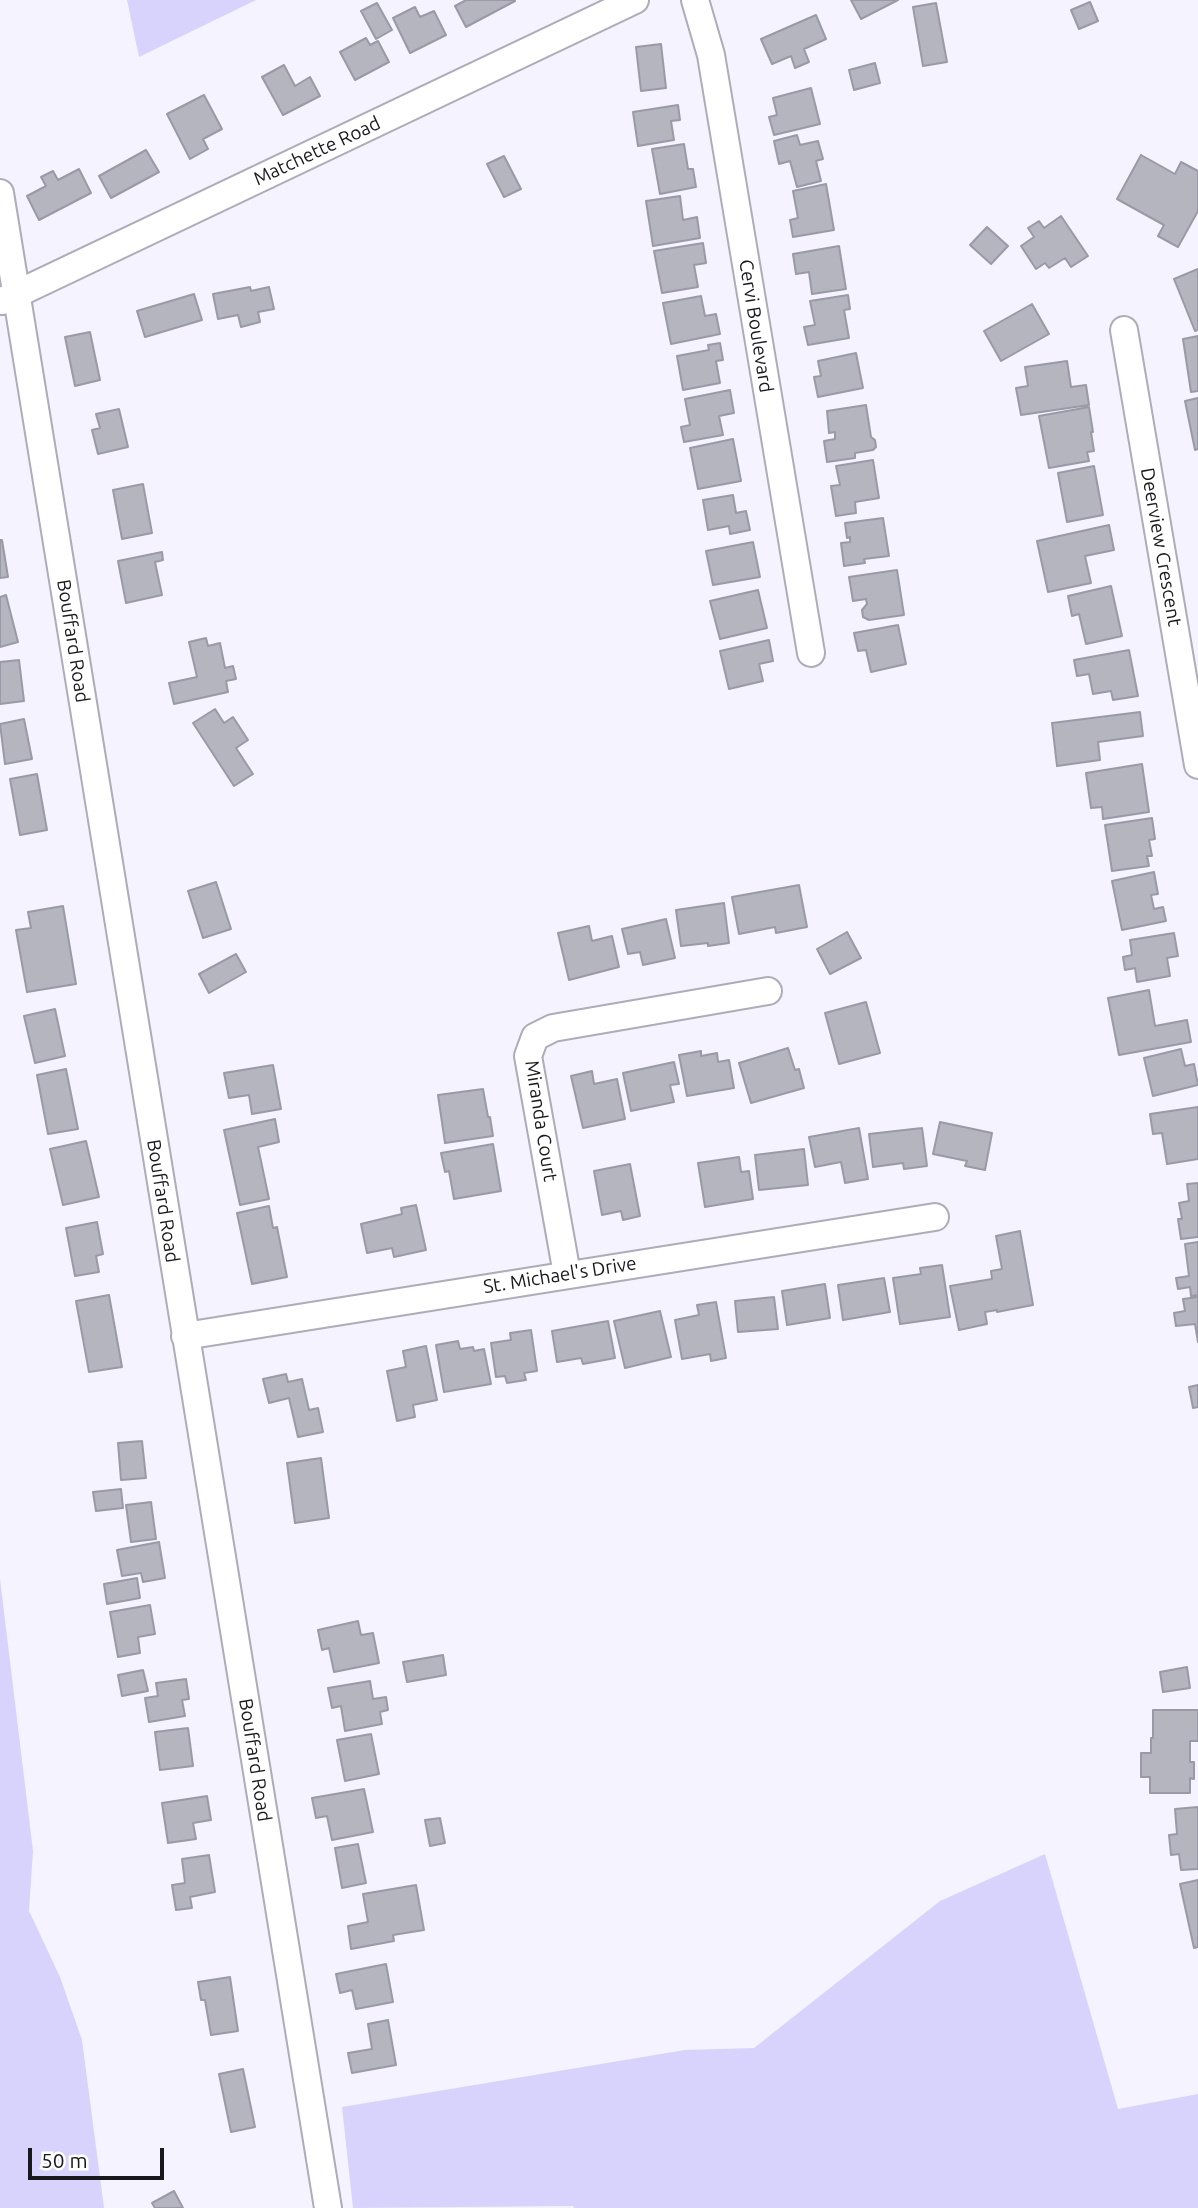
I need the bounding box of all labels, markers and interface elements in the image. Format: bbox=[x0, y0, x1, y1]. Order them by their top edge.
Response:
street label: Matchette Road bbox=[250, 112, 384, 190]
street label: Cervi Boulevard bbox=[734, 258, 778, 394]
street label: Deerview Crescent bbox=[1136, 466, 1186, 628]
street label: Bouffard Road bbox=[52, 578, 94, 704]
street label: Miranda Court bbox=[520, 1059, 562, 1183]
street label: Bouffard Road bbox=[142, 1138, 184, 1264]
street label: St. Michael's Drive bbox=[482, 1252, 638, 1298]
street label: Bouffard Road bbox=[234, 1697, 276, 1823]
scale bar bbox=[32, 2134, 168, 2178]
text: 50 m bbox=[41, 2148, 88, 2172]

